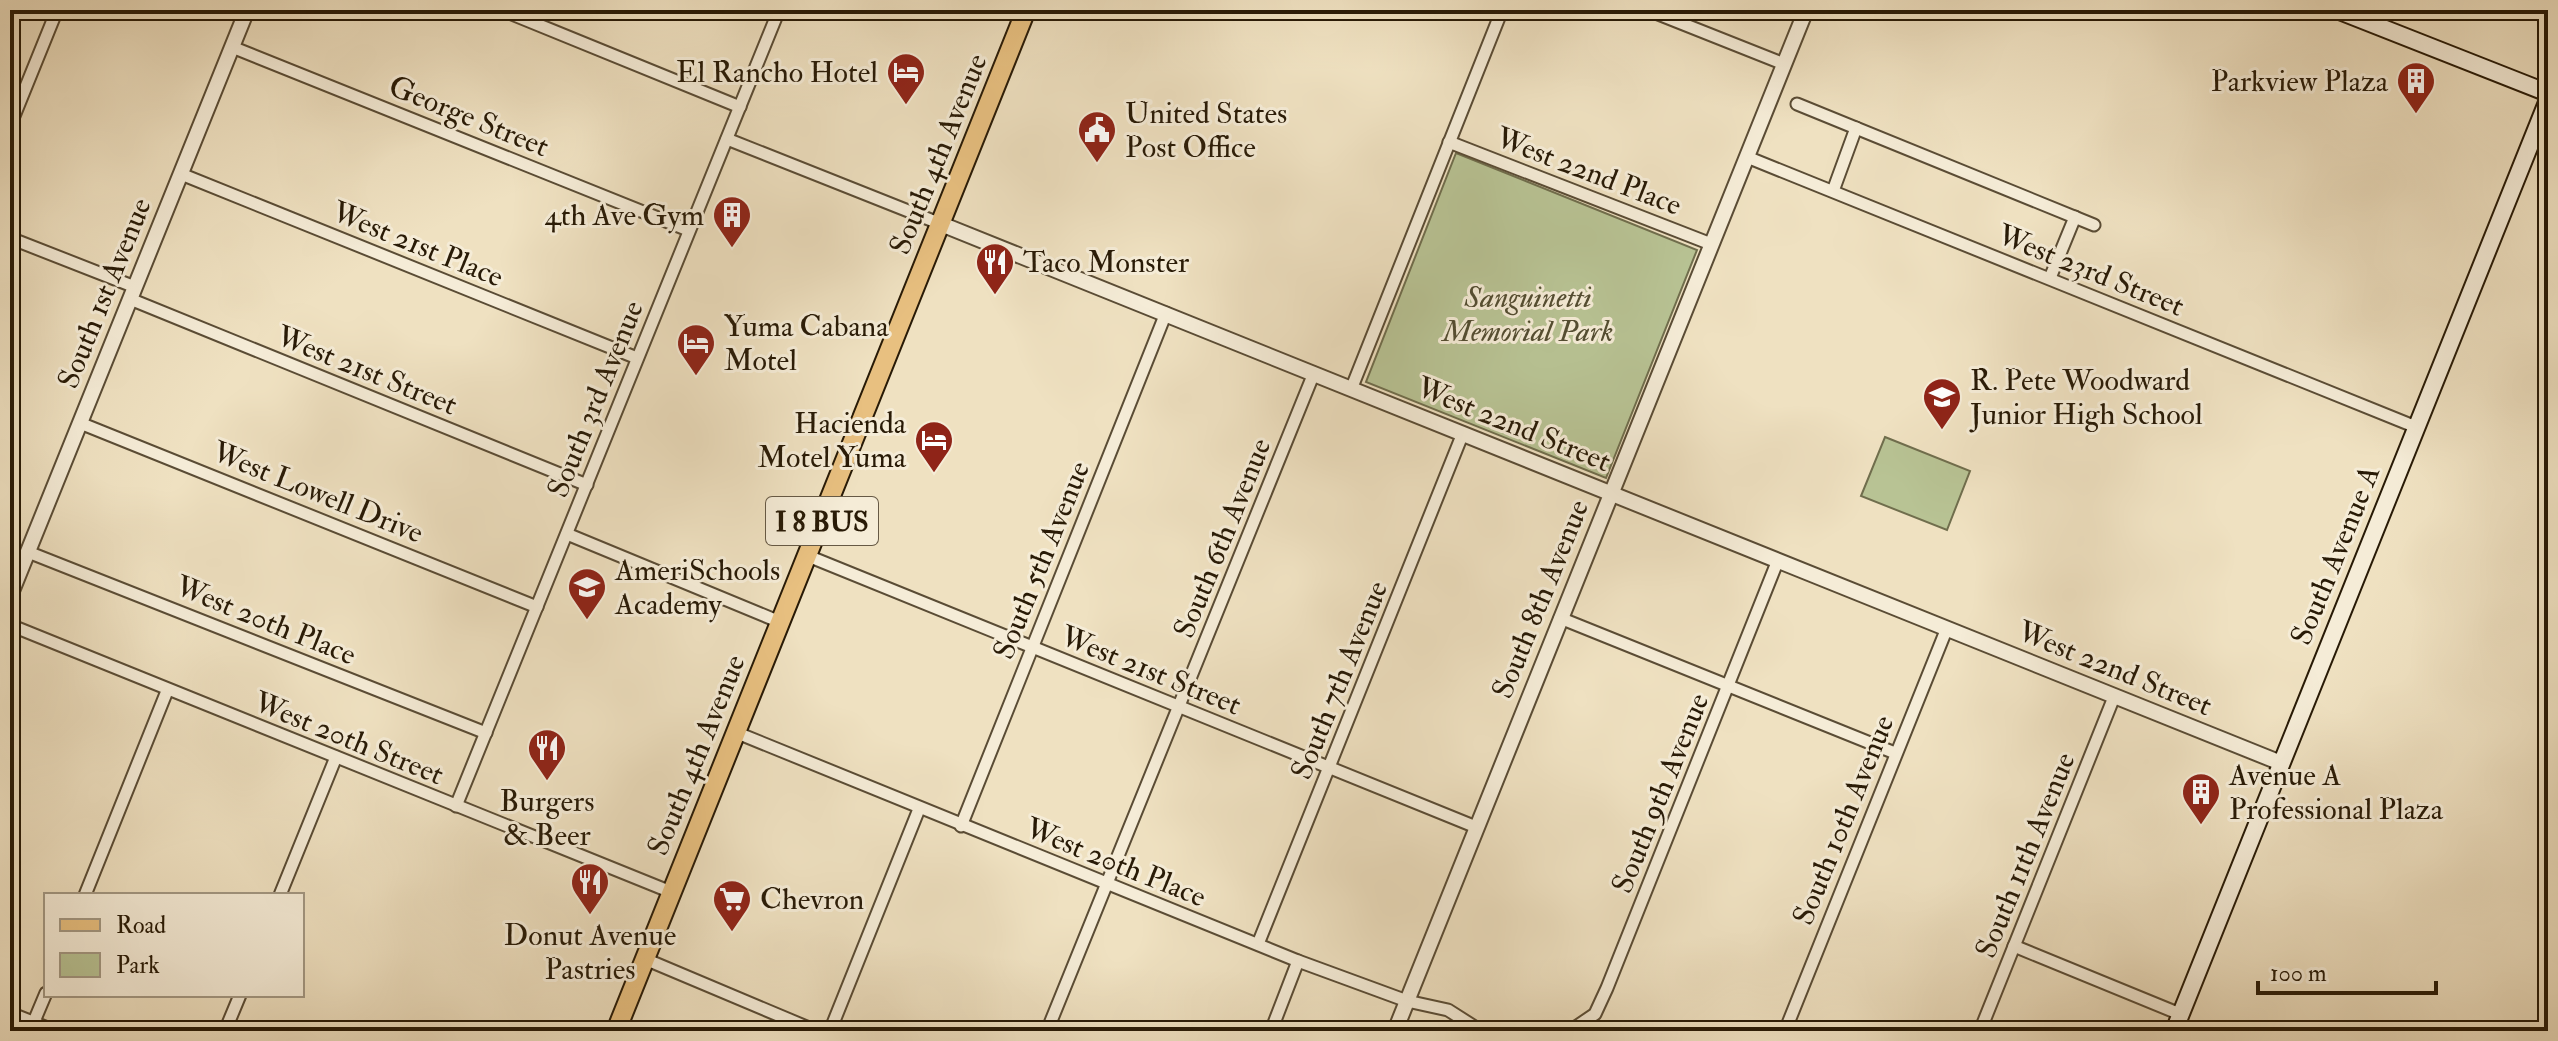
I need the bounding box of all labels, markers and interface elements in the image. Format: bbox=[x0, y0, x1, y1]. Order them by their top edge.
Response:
street label: South 4th Avenue bbox=[881, 48, 996, 260]
hotel icon: El Rancho Hotel bbox=[885, 51, 927, 106]
place label: El Rancho Hotel bbox=[676, 54, 878, 91]
building icon: Parkview Plaza bbox=[2395, 60, 2437, 115]
place label: Parkview Plaza bbox=[2211, 63, 2389, 100]
street label: George Street bbox=[383, 68, 554, 165]
place label: United States Post Office bbox=[1125, 95, 1287, 166]
public building icon: United States Post Office bbox=[1076, 109, 1118, 164]
street label: West 22nd Place bbox=[1490, 119, 1687, 224]
street label: South 1st Avenue bbox=[49, 193, 159, 394]
street label: West 21st Place bbox=[326, 193, 509, 296]
building icon: 4th Ave Gym bbox=[711, 194, 753, 249]
place label: 4th Ave Gym bbox=[545, 197, 704, 234]
street label: West 23rd Street bbox=[1991, 216, 2190, 325]
restaurant icon: Taco Monster bbox=[974, 241, 1016, 296]
place label: Taco Monster bbox=[1023, 244, 1189, 281]
park label: Sanguinetti Memorial Park bbox=[1441, 279, 1613, 350]
street label: South 3rd Avenue bbox=[539, 295, 652, 503]
place label: Yuma Cabana Motel bbox=[724, 308, 889, 379]
street label: West 21st Street bbox=[270, 317, 463, 424]
hotel icon: Yuma Cabana Motel bbox=[675, 322, 717, 377]
place label: R. Pete Woodward Junior High School bbox=[1969, 362, 2203, 433]
street label: West 22nd Street bbox=[1411, 368, 1616, 480]
school or university icon: R. Pete Woodward Junior High School bbox=[1921, 376, 1963, 431]
place label: Hacienda Motel Yuma bbox=[758, 405, 907, 476]
hotel icon: Hacienda Motel Yuma bbox=[913, 419, 955, 474]
street label: West Lowell Drive bbox=[206, 433, 429, 552]
street label: South 6th Avenue bbox=[1166, 433, 1279, 643]
street label: South 5th Avenue bbox=[985, 456, 1098, 665]
street label: South Avenue A bbox=[2283, 460, 2388, 650]
street label: South 8th Avenue bbox=[1484, 494, 1597, 704]
road number: I 8 BUS bbox=[766, 497, 878, 545]
place label: AmeriSchools Academy bbox=[614, 552, 780, 623]
school or university icon: AmeriSchools Academy bbox=[566, 566, 608, 621]
street label: West 20th Place bbox=[169, 567, 361, 673]
street label: South 7th Avenue bbox=[1283, 576, 1396, 785]
street label: West 22nd Street bbox=[2012, 612, 2217, 724]
street label: West 21st Street bbox=[1054, 617, 1247, 724]
street label: South 4th Avenue bbox=[639, 649, 754, 861]
street label: West 20th Street bbox=[248, 683, 449, 793]
street label: South 9th Avenue bbox=[1604, 688, 1717, 899]
street label: South 10th Avenue bbox=[1785, 710, 1902, 930]
restaurant icon: Burgers & Beer bbox=[526, 727, 568, 782]
street label: South 11th Avenue bbox=[1967, 747, 2084, 963]
place label: Avenue A Professional Plaza bbox=[2228, 757, 2444, 828]
building icon: Avenue A Professional Plaza bbox=[2180, 771, 2222, 826]
place label: Burgers & Beer bbox=[499, 783, 595, 854]
street label: West 20th Place bbox=[1019, 809, 1211, 915]
restaurant icon: Donut Avenue Pastries bbox=[569, 861, 611, 916]
supermarket icon: Chevron bbox=[711, 878, 753, 933]
place label: Chevron bbox=[760, 881, 864, 918]
legend bbox=[44, 893, 304, 997]
text: Road bbox=[116, 910, 166, 941]
place label: Donut Avenue Pastries bbox=[504, 917, 676, 988]
scale bar bbox=[2258, 945, 2436, 995]
text: Park bbox=[116, 950, 160, 981]
text: 100 m bbox=[2270, 958, 2327, 989]

